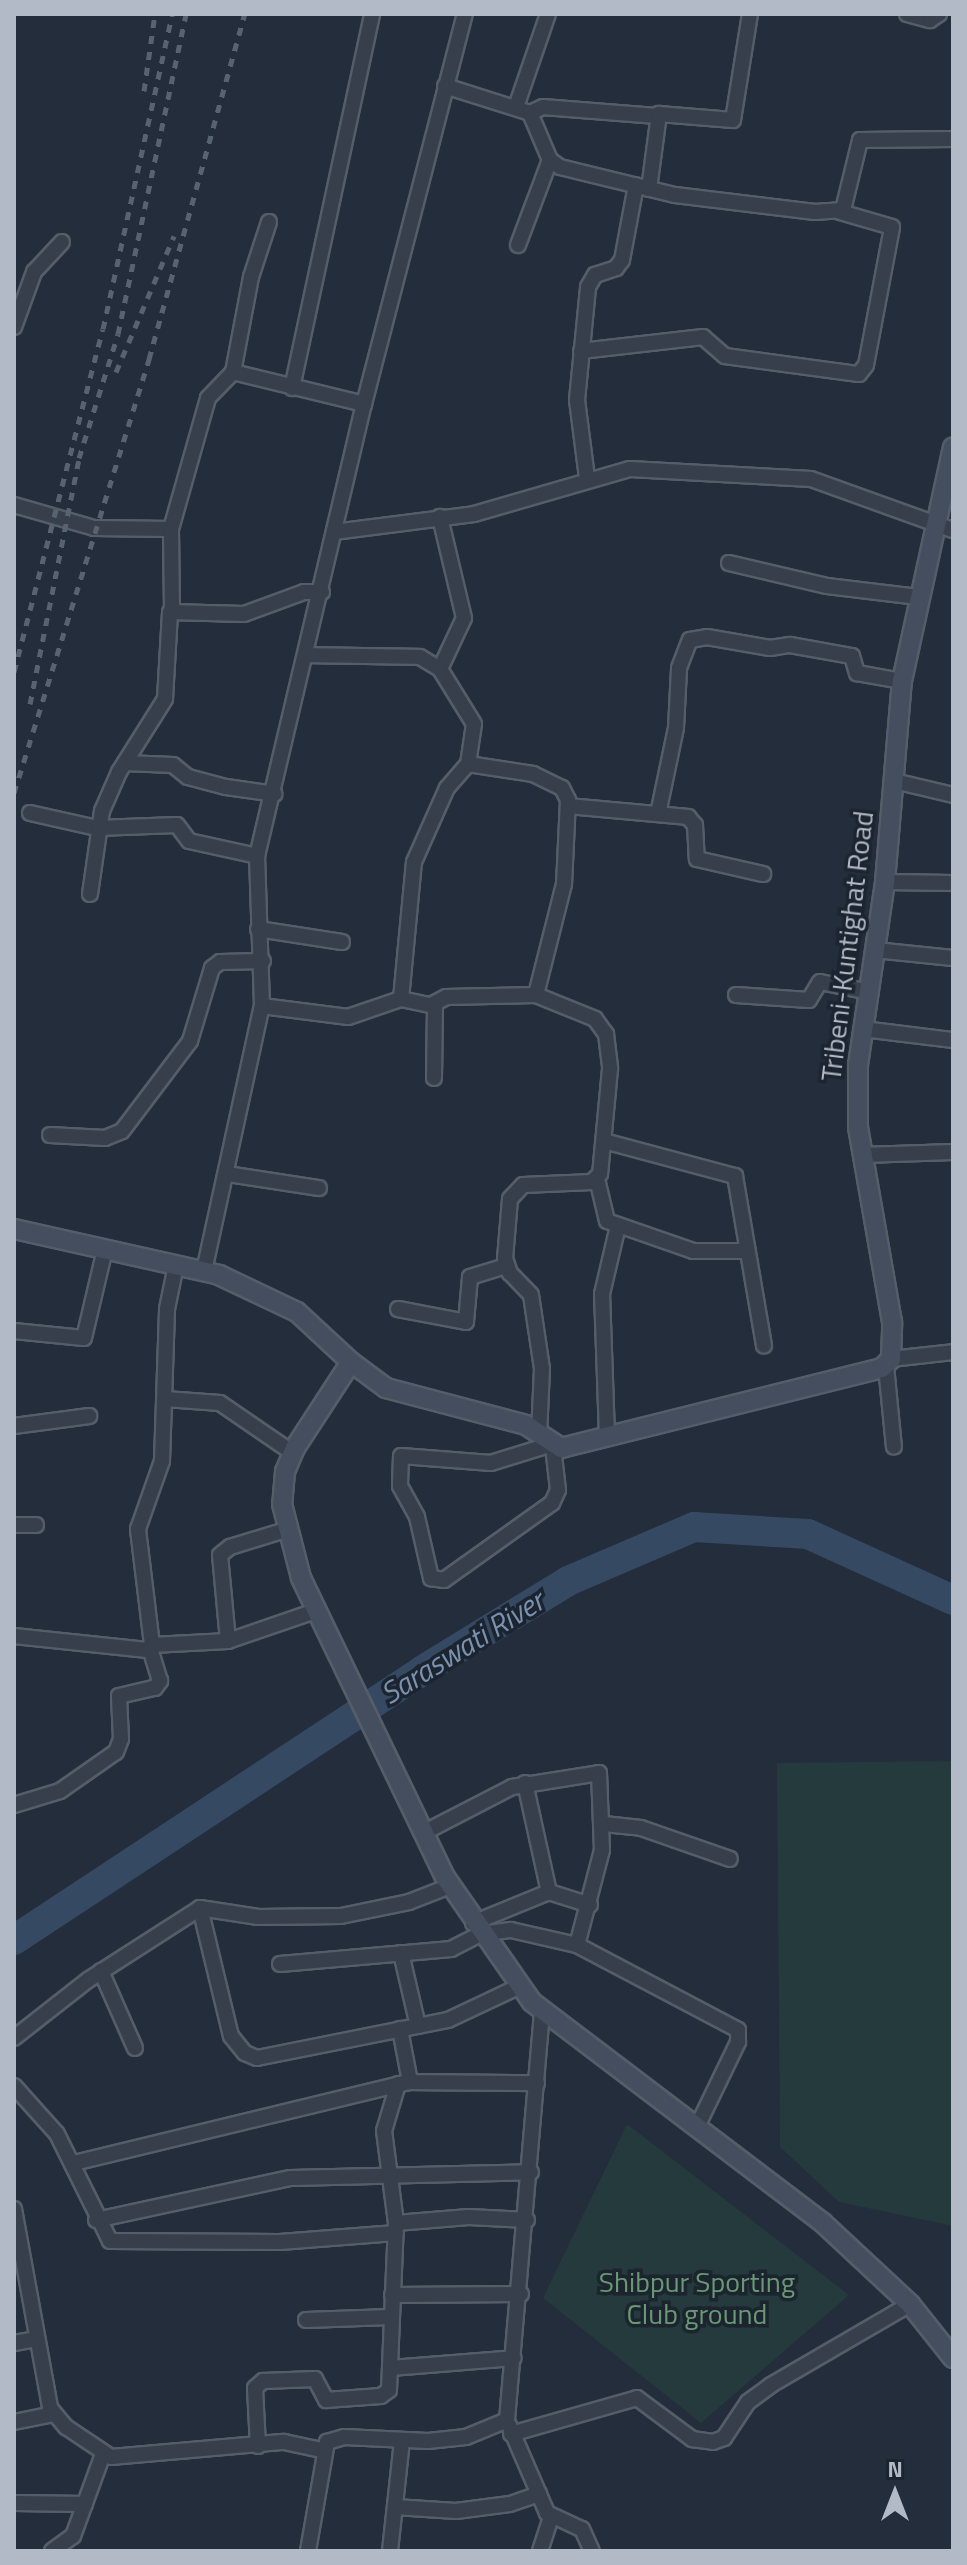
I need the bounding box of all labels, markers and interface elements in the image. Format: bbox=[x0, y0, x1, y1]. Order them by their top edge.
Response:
street label: Tribeni-Kuntighat Road bbox=[814, 809, 880, 1083]
water label: Saraswati River bbox=[374, 1583, 550, 1711]
park label: Shibpur Sporting Club ground bbox=[599, 2265, 795, 2331]
text: N bbox=[887, 2452, 903, 2486]
north arrow bbox=[855, 2453, 935, 2533]

